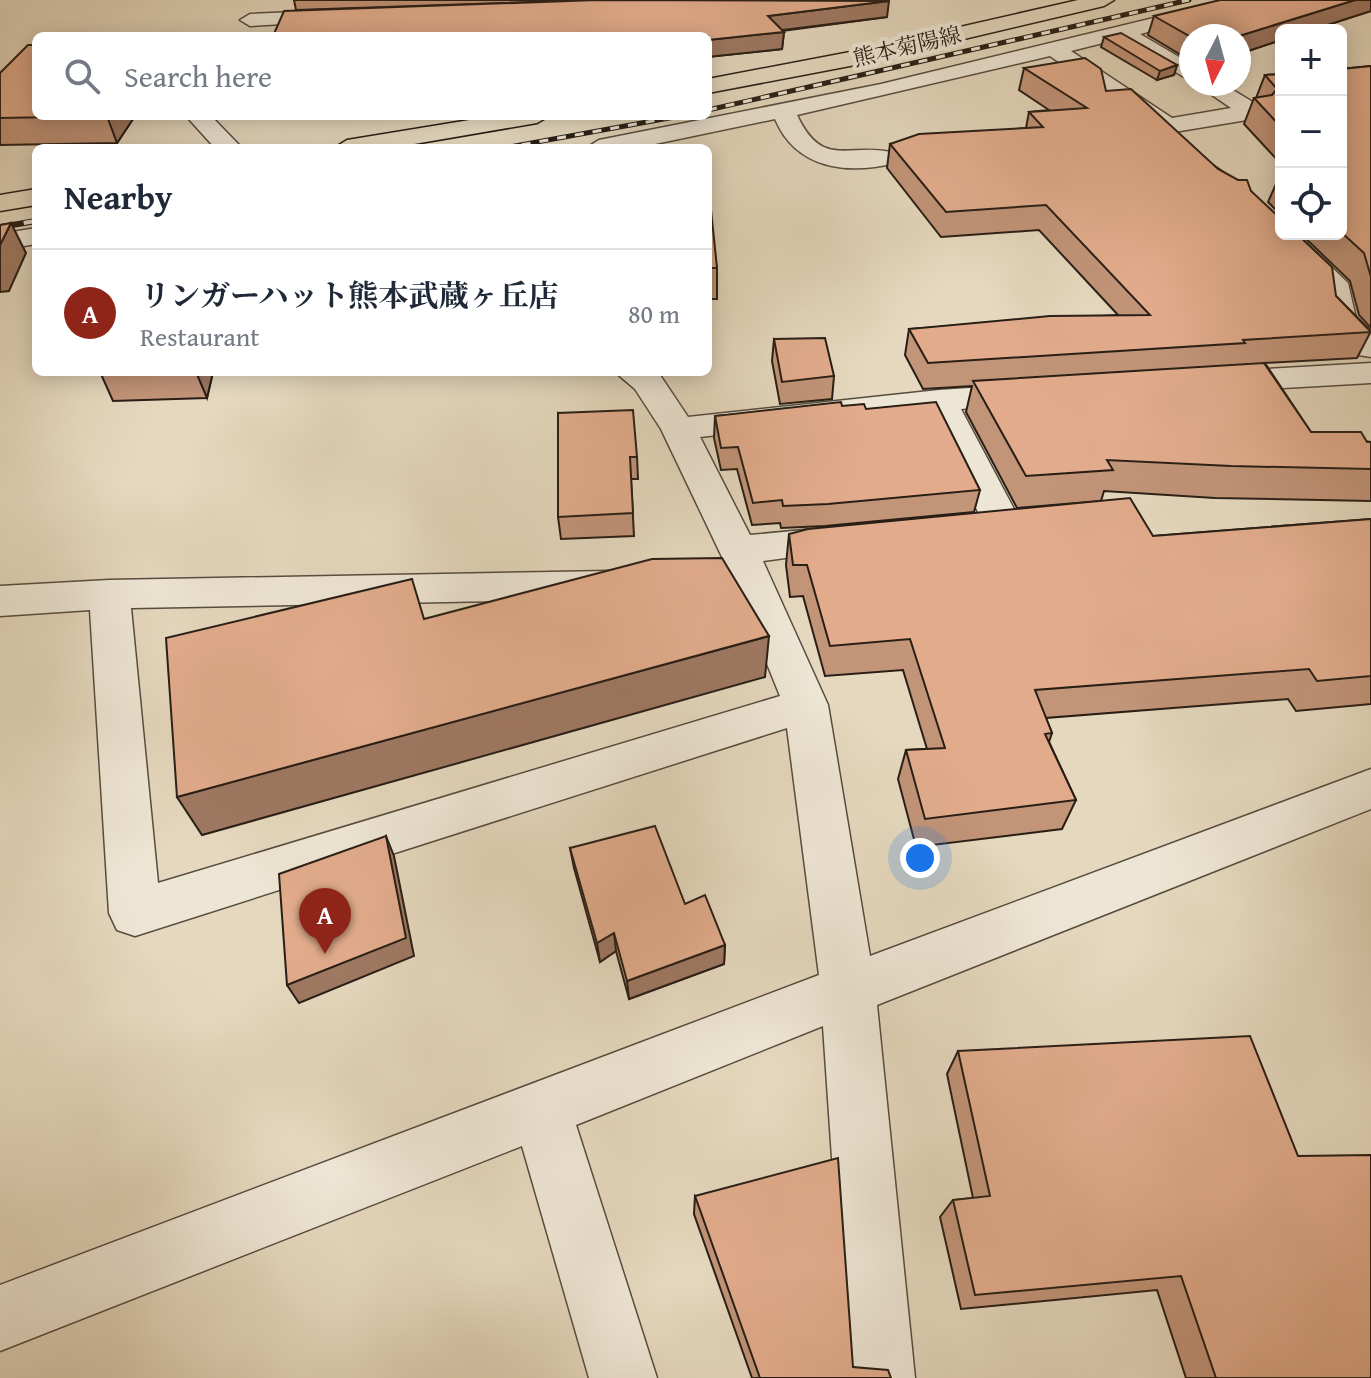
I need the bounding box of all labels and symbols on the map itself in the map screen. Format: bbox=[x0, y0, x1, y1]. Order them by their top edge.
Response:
street label: 熊本菊陽線 bbox=[850, 18, 964, 74]
north arrow bbox=[1179, 24, 1251, 96]
your location bbox=[900, 838, 940, 878]
pin: A bbox=[299, 888, 351, 954]

